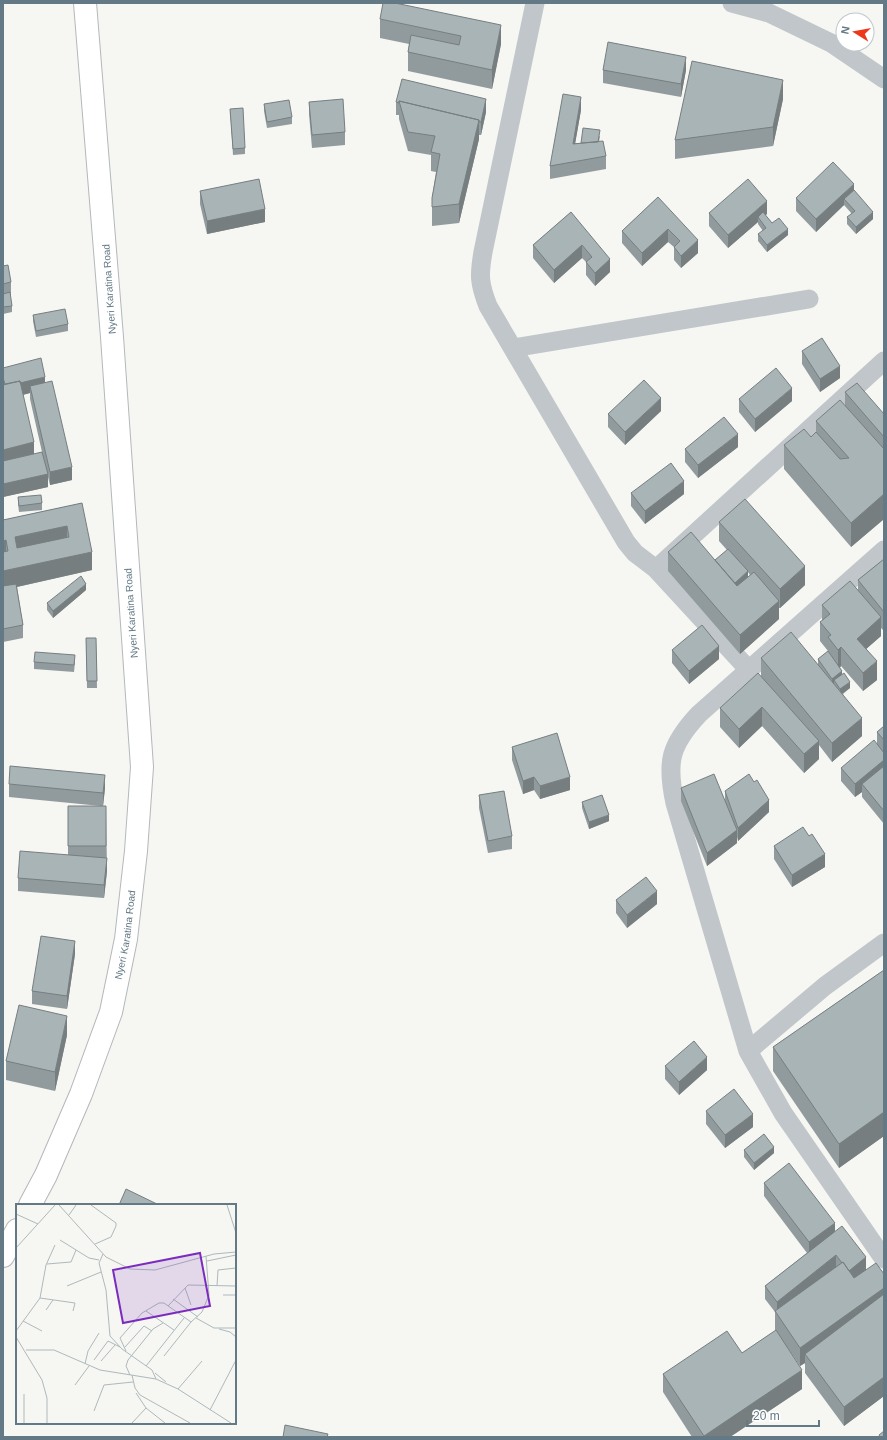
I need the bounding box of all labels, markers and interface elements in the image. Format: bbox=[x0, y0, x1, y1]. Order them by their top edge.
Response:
north arrow bbox=[835, 12, 875, 52]
text: N bbox=[839, 25, 852, 35]
street label: Nyeri Karatina Road bbox=[100, 244, 118, 334]
street label: Nyeri Karatina Road bbox=[122, 568, 140, 658]
street label: Nyeri Karatina Road bbox=[112, 890, 137, 980]
inset map bbox=[16, 1204, 236, 1424]
scale bar bbox=[747, 1402, 819, 1428]
text: 20 m bbox=[753, 1409, 780, 1423]

